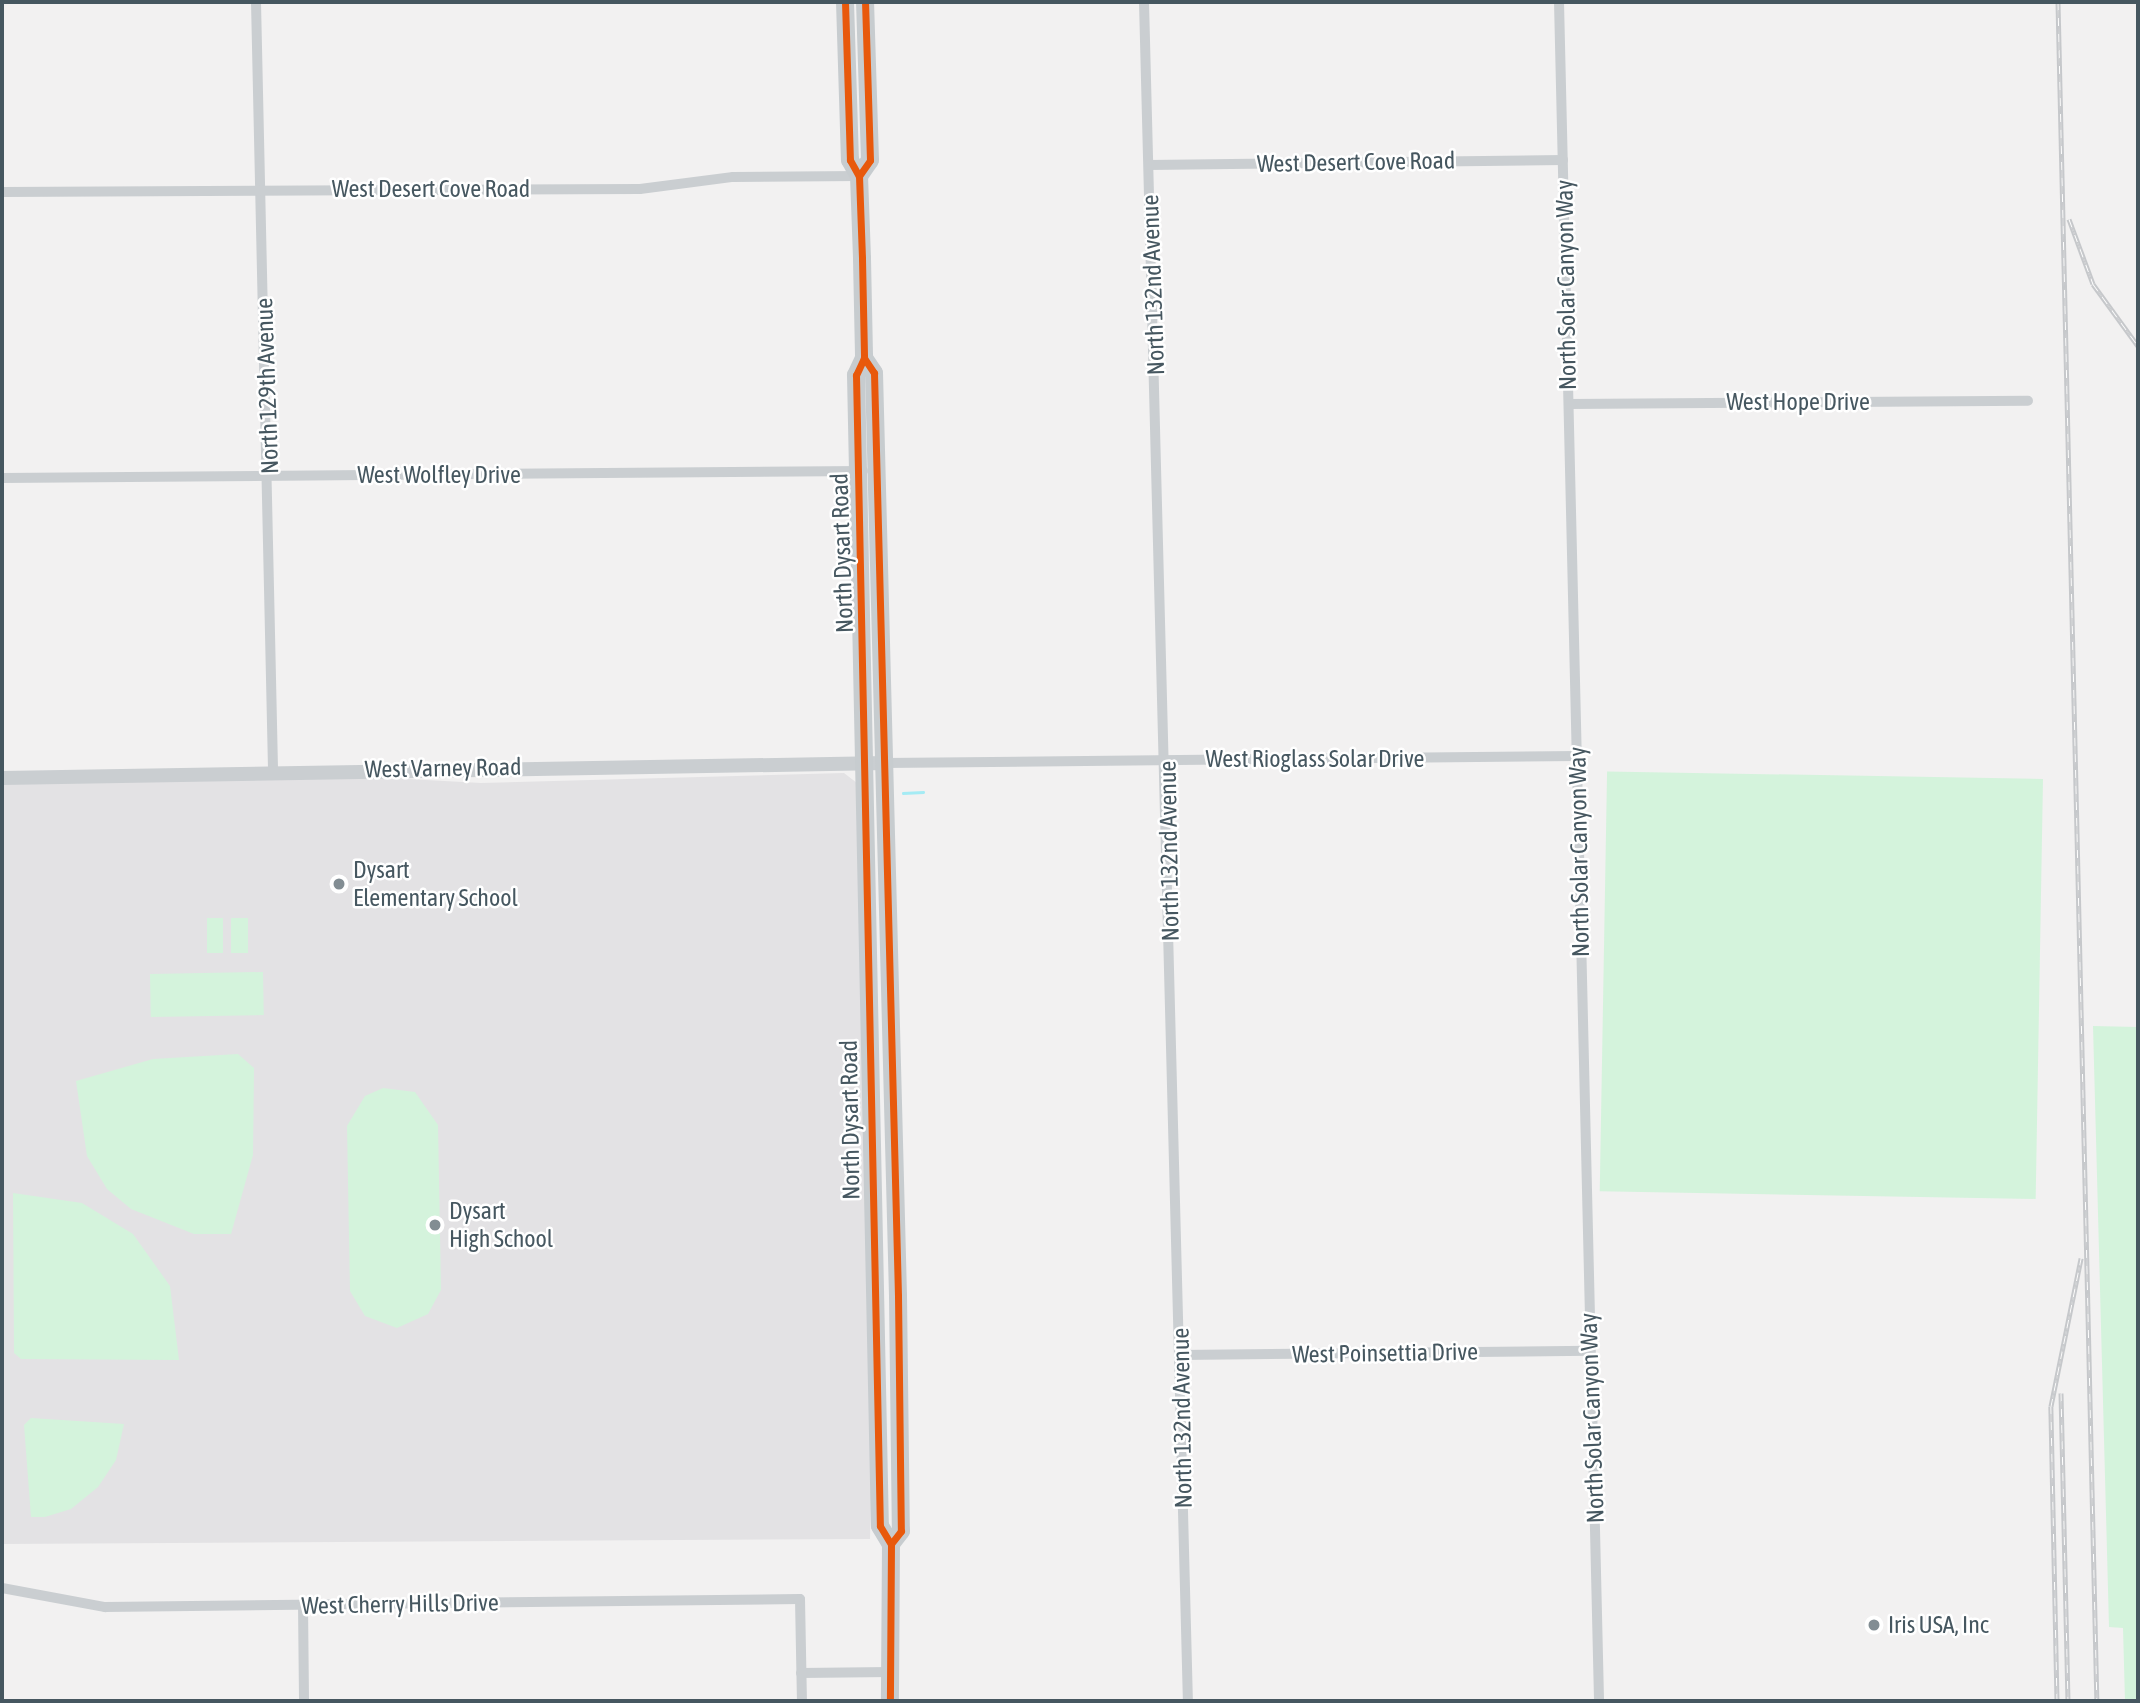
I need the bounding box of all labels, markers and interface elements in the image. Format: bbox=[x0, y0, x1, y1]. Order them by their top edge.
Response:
street label: West Desert Cove Road bbox=[1257, 146, 1455, 178]
street label: West Desert Cove Road bbox=[332, 175, 530, 203]
street label: North Solar Canyon Way bbox=[1550, 179, 1582, 391]
street label: North 132nd Avenue bbox=[1135, 194, 1171, 376]
street label: North 129th Avenue bbox=[250, 297, 284, 475]
street label: West Hope Drive bbox=[1726, 388, 1870, 416]
street label: West Wolfley Drive bbox=[357, 461, 521, 489]
street label: North Dysart Road bbox=[825, 473, 859, 633]
street label: West Rioglass Solar Drive bbox=[1206, 745, 1424, 773]
street label: North Solar Canyon Way bbox=[1563, 746, 1595, 958]
street label: West Varney Road bbox=[364, 752, 522, 784]
street label: North 132nd Avenue bbox=[1153, 760, 1185, 942]
place label: Dysart Elementary School bbox=[353, 856, 518, 912]
marker: Dysart Elementary School bbox=[331, 876, 347, 892]
street label: North Dysart Road bbox=[834, 1040, 866, 1200]
place label: Dysart High School bbox=[449, 1197, 553, 1253]
marker: Dysart High School bbox=[427, 1217, 443, 1233]
street label: North Solar Canyon Way bbox=[1574, 1312, 1610, 1524]
street label: North 132nd Avenue bbox=[1166, 1327, 1198, 1509]
street label: West Poinsettia Drive bbox=[1292, 1337, 1478, 1369]
street label: West Cherry Hills Drive bbox=[301, 1588, 499, 1620]
place label: Iris USA, Inc bbox=[1888, 1611, 1989, 1639]
marker: Iris USA, Inc bbox=[1866, 1617, 1882, 1633]

